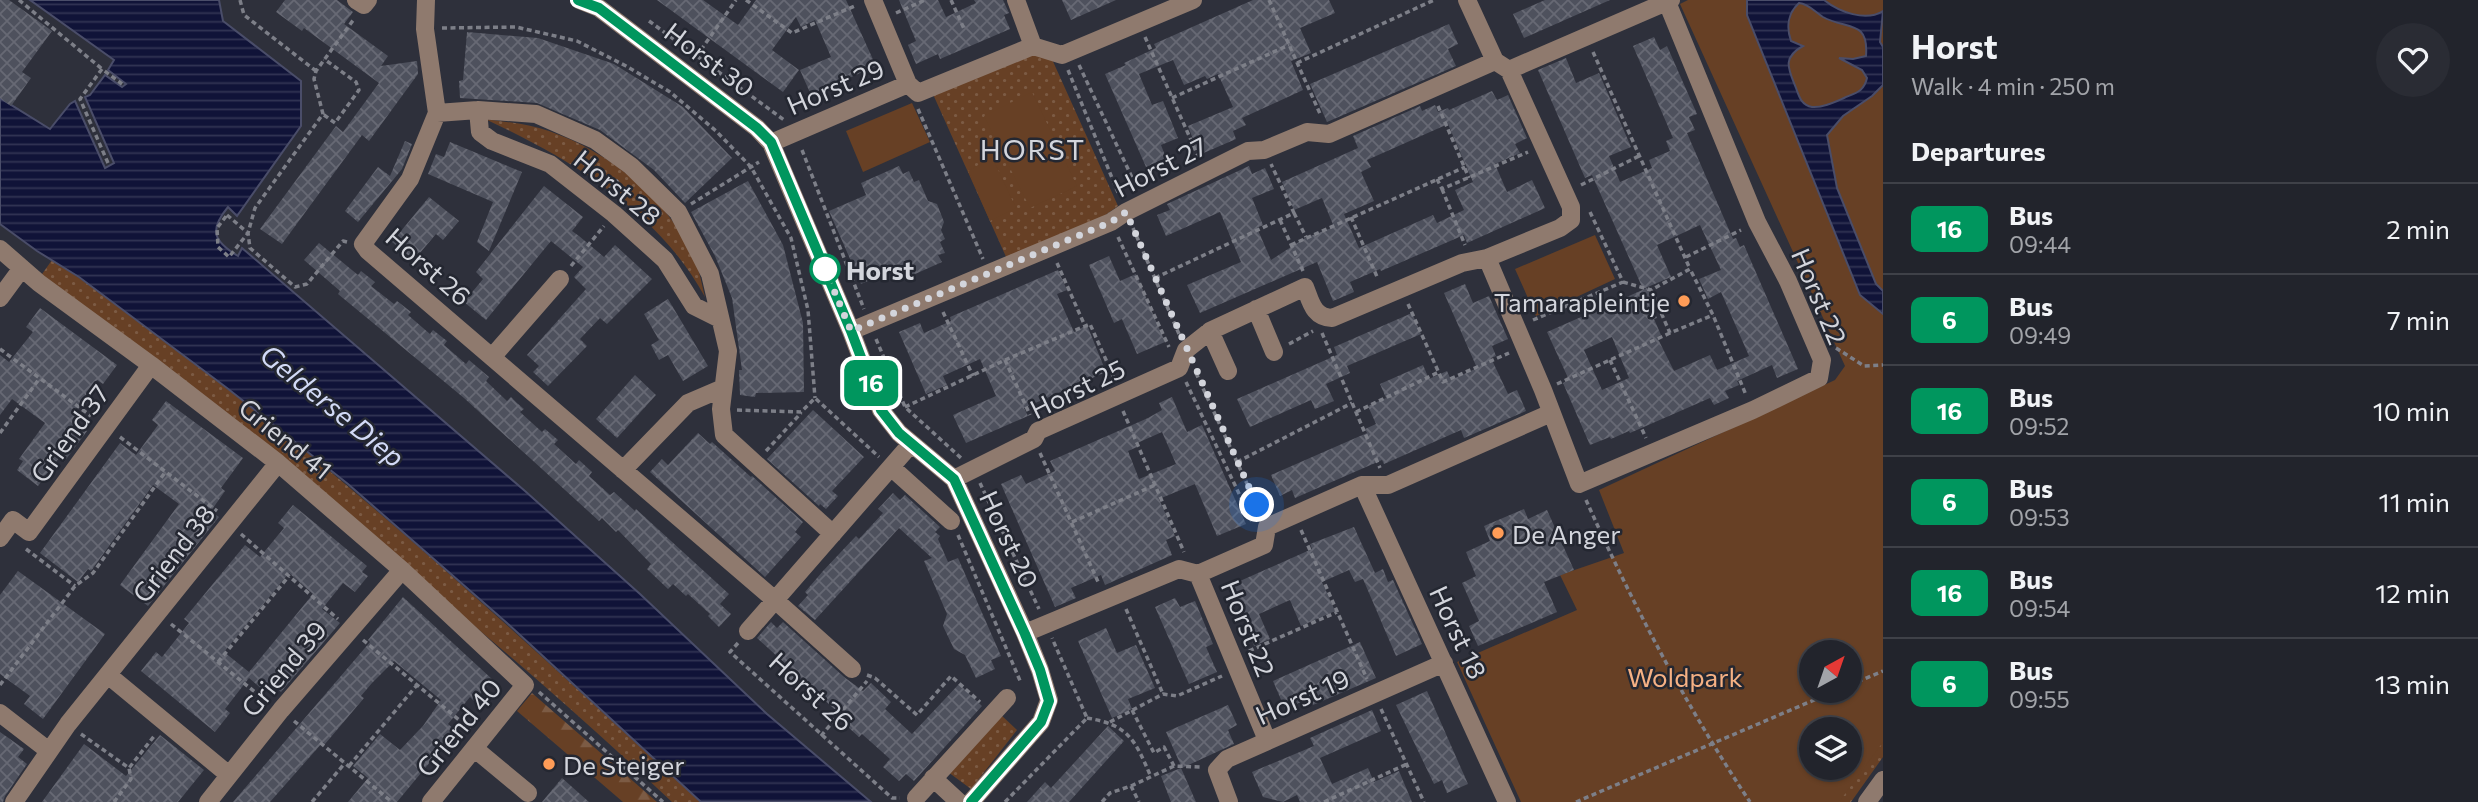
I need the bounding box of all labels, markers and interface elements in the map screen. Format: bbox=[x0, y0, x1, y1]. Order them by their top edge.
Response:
street label: Horst 30 bbox=[659, 15, 761, 103]
button: heart bbox=[2376, 23, 2450, 97]
text: Horst bbox=[1911, 25, 1998, 66]
street label: Horst 29 bbox=[782, 52, 888, 120]
text: Walk · 4 min · 250 m bbox=[1911, 72, 2115, 100]
street label: Horst 27 bbox=[1108, 129, 1212, 203]
district label: HORST bbox=[980, 132, 1086, 166]
text: Departures bbox=[1911, 135, 2046, 166]
street label: Horst 28 bbox=[568, 143, 668, 231]
text: Bus bbox=[2009, 199, 2053, 230]
text: 2 min bbox=[2386, 213, 2450, 244]
text: 16 bbox=[1937, 214, 1962, 243]
street label: Horst 26 bbox=[380, 221, 478, 311]
text: 09:44 bbox=[2009, 230, 2071, 258]
street label: Horst 22 bbox=[1786, 243, 1854, 349]
marker: Horst bbox=[810, 254, 840, 284]
place label: Horst bbox=[846, 254, 914, 285]
place label: Tamarapleintje bbox=[1494, 286, 1670, 317]
text: Bus bbox=[2009, 290, 2053, 321]
marker: Tamarapleintje bbox=[1676, 293, 1692, 309]
text: 7 min bbox=[2387, 304, 2450, 335]
text: 6 bbox=[1942, 305, 1957, 334]
text: 09:49 bbox=[2009, 321, 2071, 349]
water label: Gelderse Diep bbox=[254, 336, 412, 474]
street label: Horst 25 bbox=[1024, 352, 1130, 424]
line badge: 16 bbox=[840, 360, 903, 406]
text: 16 bbox=[858, 368, 884, 397]
street label: Griend 37 bbox=[23, 378, 115, 488]
text: Bus bbox=[2009, 381, 2053, 412]
street label: Griend 41 bbox=[233, 391, 339, 485]
text: 10 min bbox=[2373, 395, 2450, 426]
text: 16 bbox=[1937, 396, 1962, 425]
text: 09:52 bbox=[2009, 412, 2069, 440]
text: Bus bbox=[2009, 472, 2053, 503]
street label: Horst 20 bbox=[974, 485, 1046, 593]
text: 11 min bbox=[2379, 486, 2450, 517]
your location bbox=[1239, 487, 1274, 522]
text: 6 bbox=[1942, 487, 1957, 516]
street label: Griend 38 bbox=[125, 498, 221, 608]
text: 09:53 bbox=[2009, 503, 2070, 531]
place label: De Anger bbox=[1512, 518, 1621, 549]
marker: De Anger bbox=[1490, 525, 1506, 541]
text: Bus bbox=[2009, 563, 2053, 594]
street label: Horst 22 bbox=[1216, 575, 1282, 681]
text: 12 min bbox=[2375, 577, 2450, 608]
text: 16 bbox=[1937, 578, 1962, 607]
street label: Horst 18 bbox=[1424, 580, 1494, 684]
text: 09:54 bbox=[2009, 594, 2070, 622]
street label: Griend 39 bbox=[234, 614, 332, 722]
north arrow bbox=[1799, 640, 1862, 704]
map controls bbox=[1799, 640, 1862, 780]
street label: Horst 26 bbox=[764, 645, 860, 737]
text: Bus bbox=[2009, 654, 2053, 685]
park label: Woldpark bbox=[1627, 661, 1743, 692]
street label: Horst 19 bbox=[1250, 662, 1354, 730]
text: 13 min bbox=[2375, 668, 2450, 699]
text: 6 bbox=[1942, 669, 1957, 698]
street label: Griend 40 bbox=[409, 672, 507, 782]
text: 09:55 bbox=[2009, 685, 2070, 713]
button: layers bbox=[1799, 717, 1862, 780]
place label: De Steiger bbox=[563, 749, 685, 780]
marker: De Steiger bbox=[541, 756, 557, 772]

